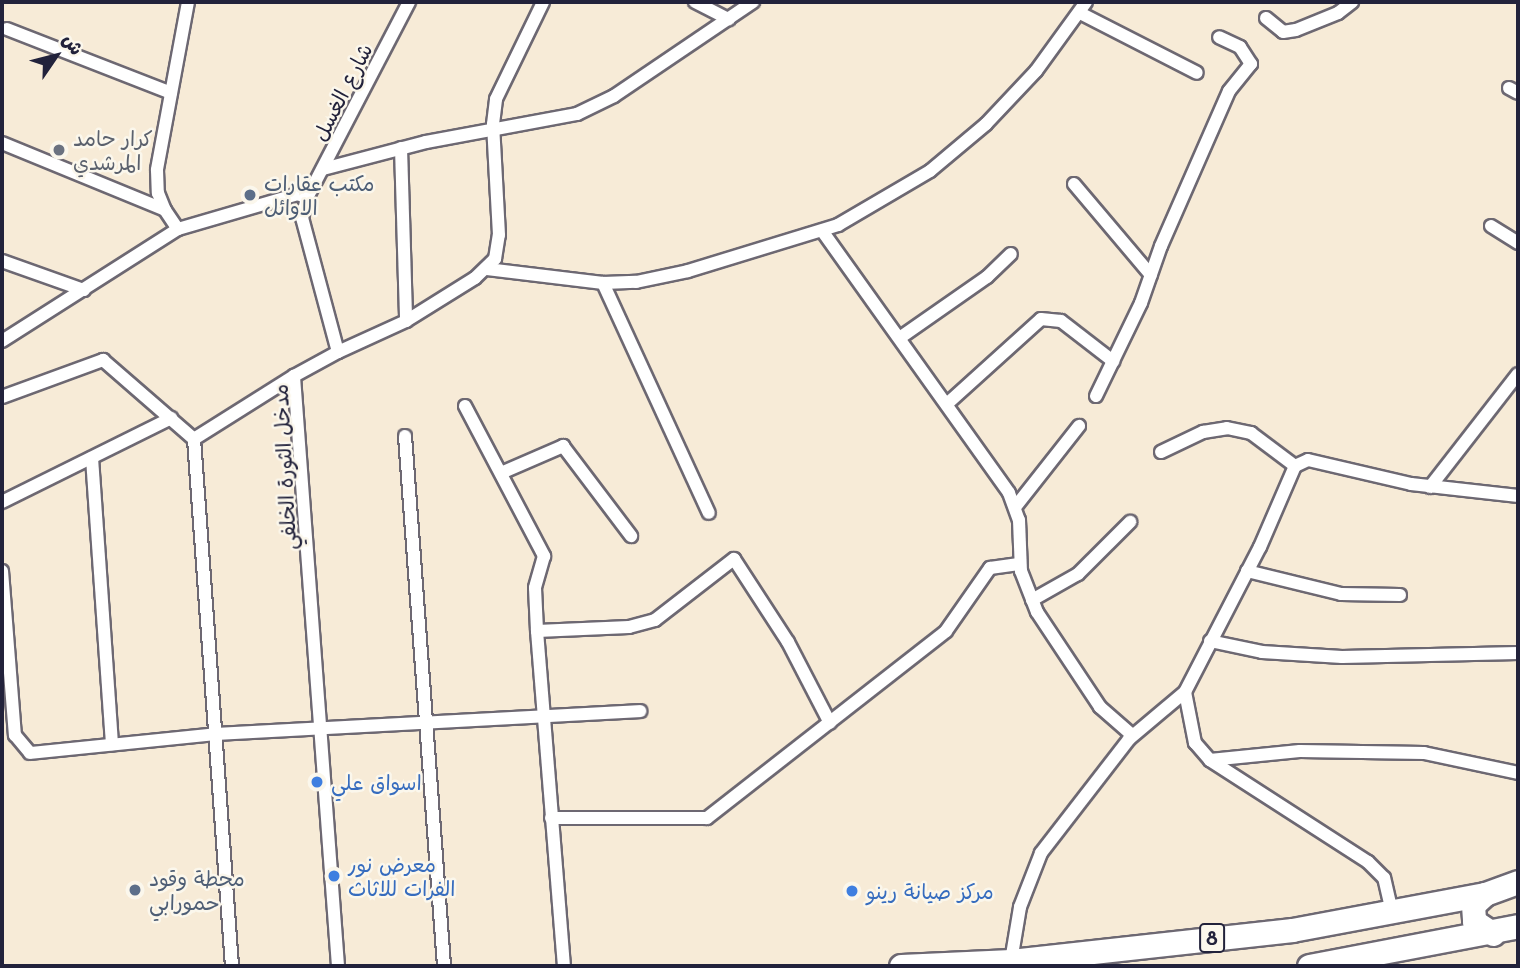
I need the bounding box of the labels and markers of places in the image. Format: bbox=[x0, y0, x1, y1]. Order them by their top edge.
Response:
place label: كرار حامد المرشدي bbox=[73, 125, 153, 175]
marker: كرار حامد المرشدي bbox=[51, 142, 67, 158]
place label: مكتب عقارات الاوائل bbox=[264, 170, 375, 220]
marker: مكتب عقارات الاوائل bbox=[242, 187, 258, 203]
place label: اسواق علي bbox=[331, 769, 422, 795]
marker: اسواق علي bbox=[309, 774, 325, 790]
place label: معرض نور الفرات للاثاث bbox=[348, 851, 455, 901]
place label: محطة وقود حمورابي bbox=[149, 865, 245, 915]
marker: معرض نور الفرات للاثاث bbox=[326, 868, 342, 884]
place label: مركز صيانة رينو bbox=[866, 878, 994, 904]
marker: محطة وقود حمورابي bbox=[127, 882, 143, 898]
marker: مركز صيانة رينو bbox=[844, 883, 860, 899]

